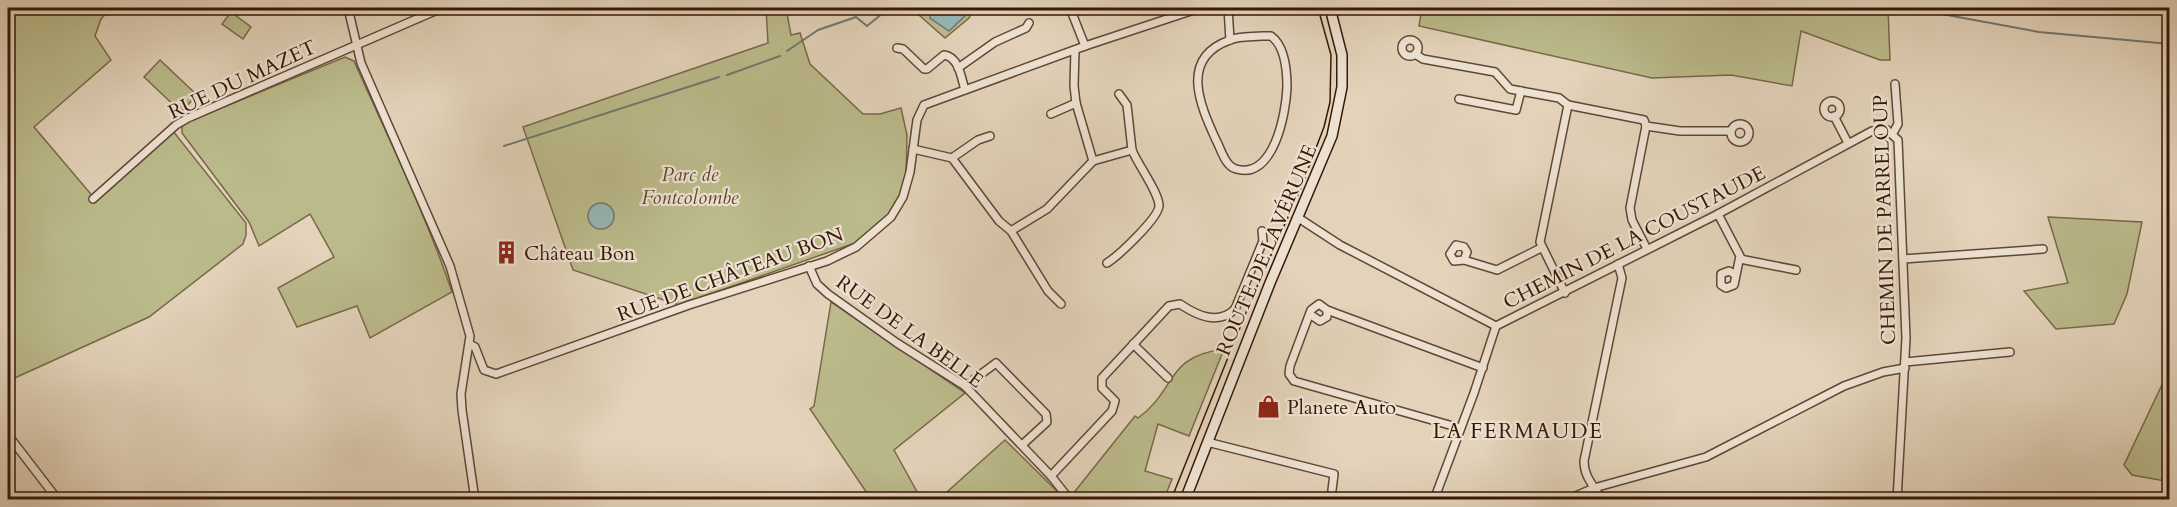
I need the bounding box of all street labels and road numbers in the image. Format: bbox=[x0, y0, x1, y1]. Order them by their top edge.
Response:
street label: RUE DU MAZET bbox=[164, 33, 321, 126]
street label: CHEMIN DE PARRELOUP bbox=[1867, 94, 1902, 345]
street label: ROUTE DE LAVÉRUNE bbox=[1210, 141, 1323, 360]
street label: CHEMIN DE LA COUSTAUDE bbox=[1499, 159, 1770, 315]
street label: RUE DE CHÂTEAU BON bbox=[613, 221, 847, 328]
street label: RUE DE LA BELLE bbox=[831, 269, 989, 394]

